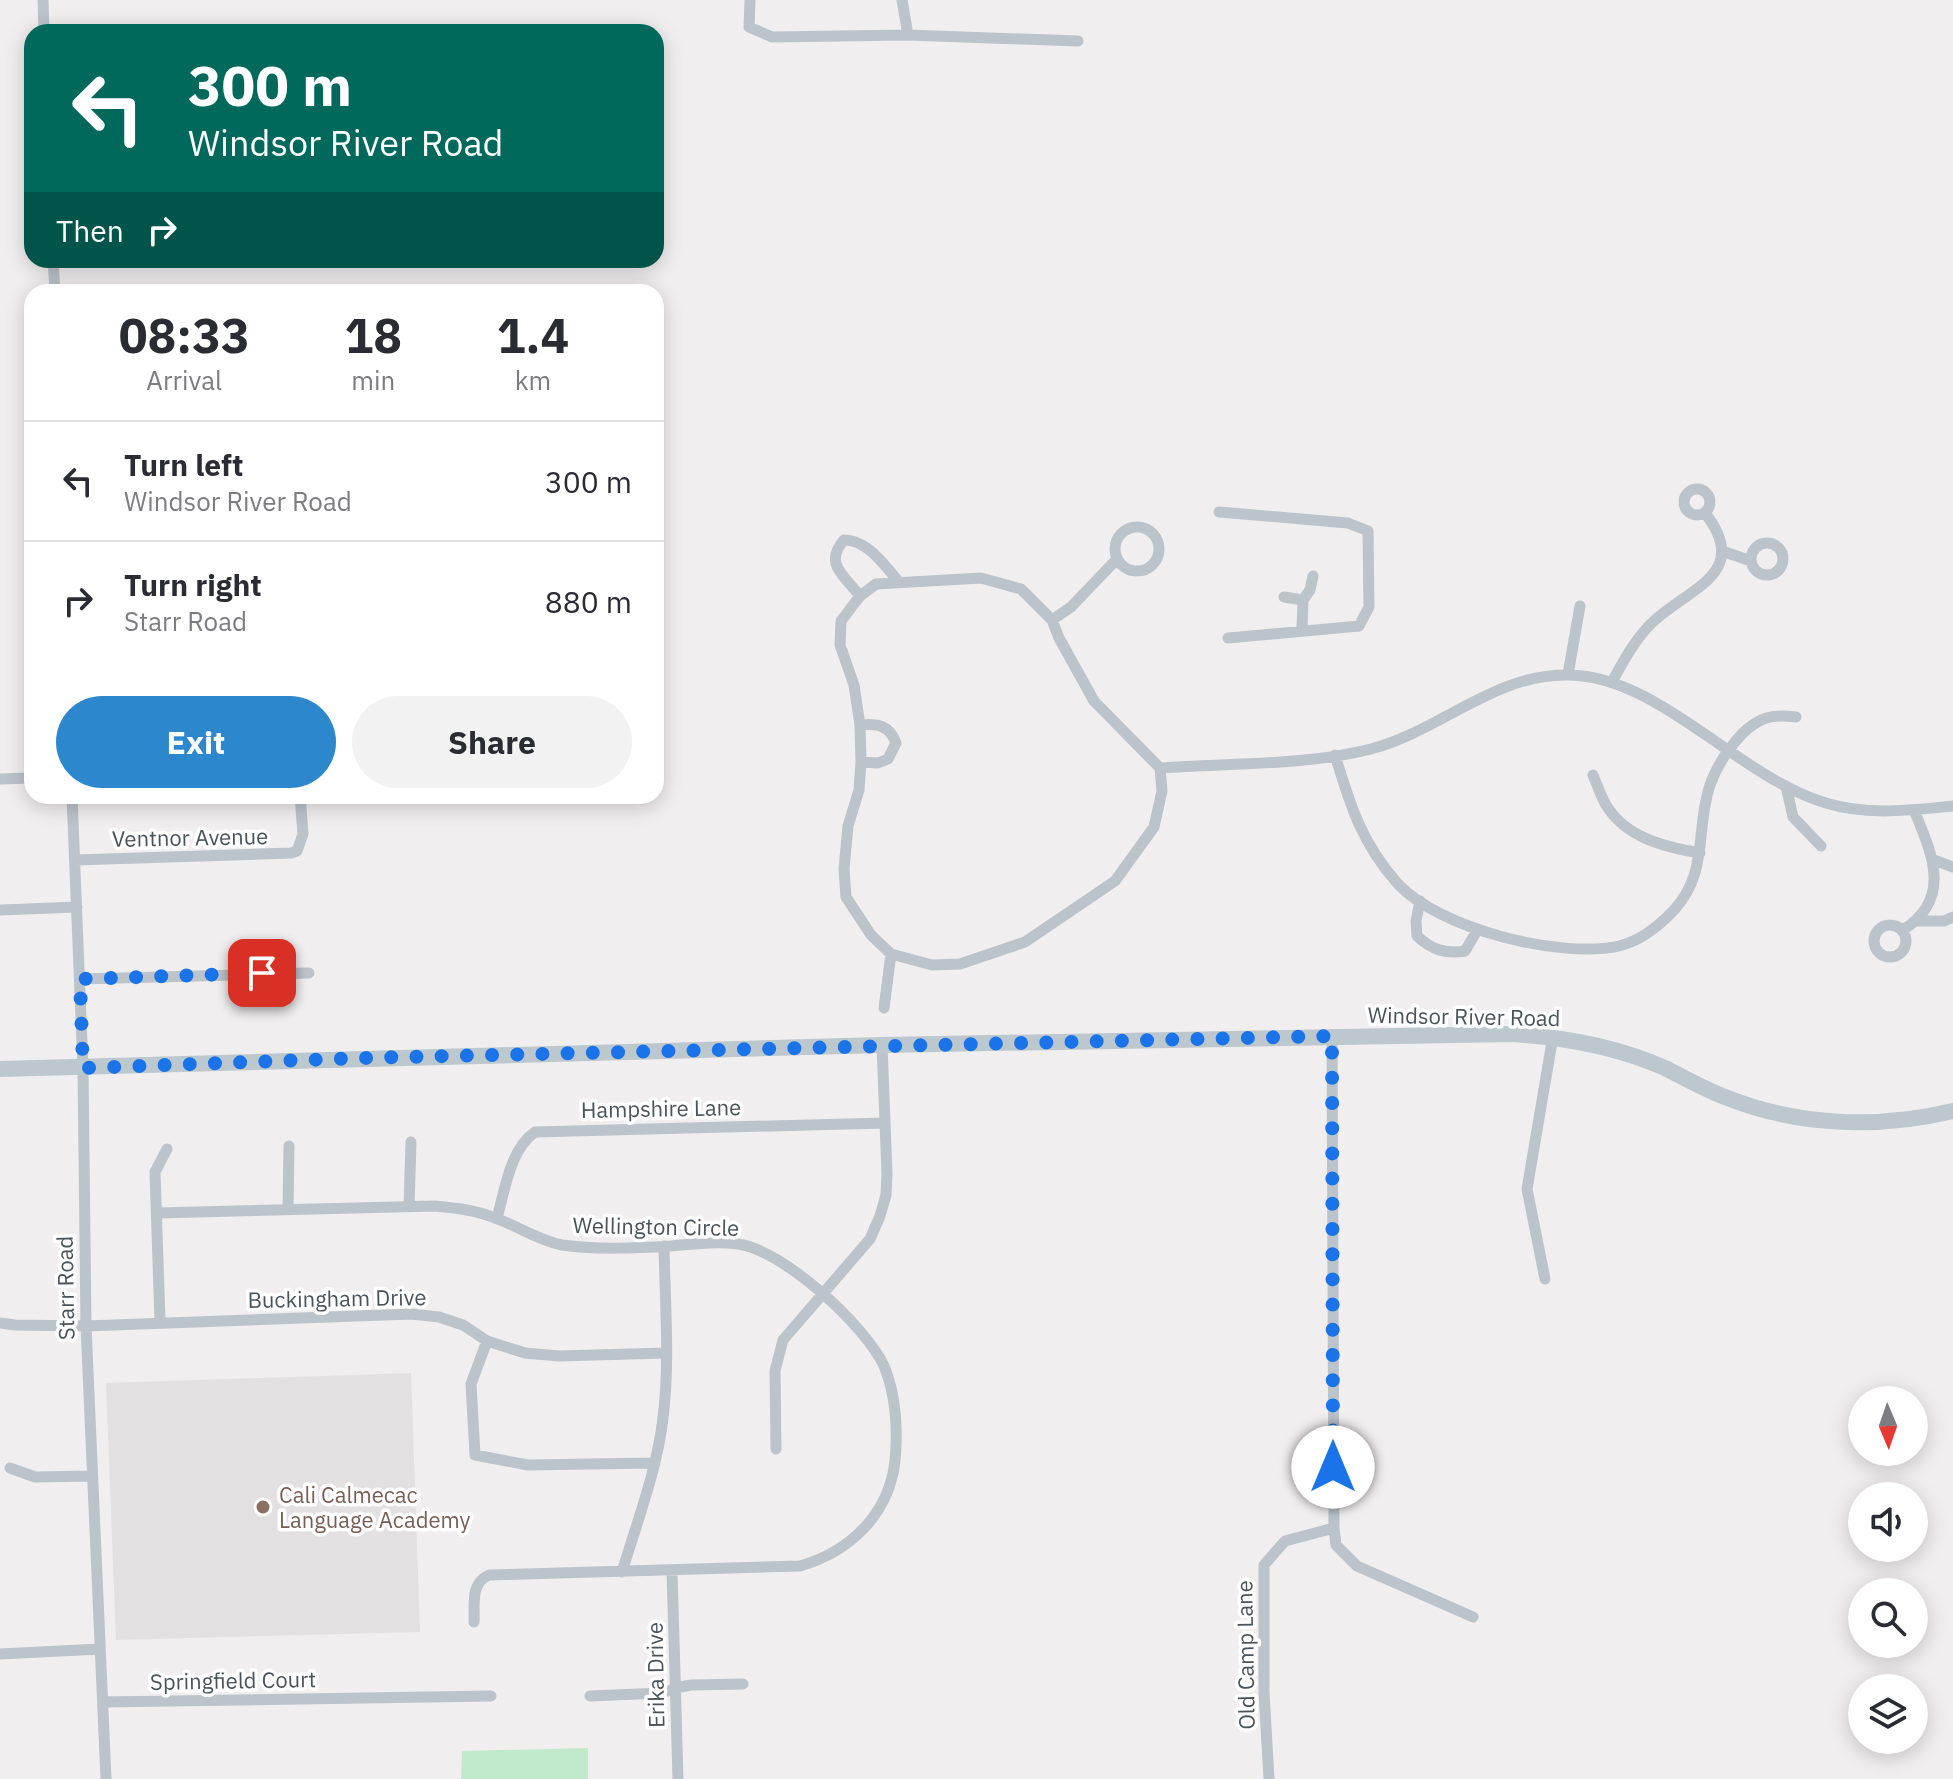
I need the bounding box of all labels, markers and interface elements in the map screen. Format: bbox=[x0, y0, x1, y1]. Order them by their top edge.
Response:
text: 300 m bbox=[188, 49, 352, 121]
icon: left bbox=[56, 56, 160, 160]
text: Windsor River Road bbox=[188, 119, 504, 166]
icon: right bbox=[140, 208, 184, 252]
text: Then bbox=[56, 211, 124, 250]
text: 08:33 bbox=[119, 304, 250, 366]
text: 18 bbox=[344, 304, 402, 366]
text: 1.4 bbox=[497, 304, 569, 366]
text: Arrival bbox=[146, 363, 222, 397]
text: min bbox=[351, 363, 395, 397]
text: km bbox=[515, 363, 551, 397]
text: Turn left bbox=[124, 445, 243, 484]
icon: left bbox=[56, 459, 100, 503]
text: 300 m bbox=[545, 462, 632, 501]
text: Windsor River Road bbox=[124, 484, 352, 518]
text: Turn right bbox=[124, 565, 262, 604]
icon: right bbox=[56, 579, 100, 623]
text: 880 m bbox=[545, 582, 632, 621]
text: Starr Road bbox=[124, 604, 247, 638]
button: Exit bbox=[56, 696, 336, 788]
button: Share bbox=[352, 696, 632, 788]
street label: Ventnor Avenue bbox=[111, 821, 269, 853]
pin bbox=[228, 939, 296, 1007]
icon: arrive bbox=[240, 951, 284, 995]
street label: Windsor River Road bbox=[1367, 1000, 1561, 1032]
street label: Hampshire Lane bbox=[580, 1092, 742, 1124]
street label: Wellington Circle bbox=[572, 1210, 740, 1242]
street label: Starr Road bbox=[50, 1236, 80, 1340]
street label: Buckingham Drive bbox=[247, 1282, 427, 1314]
north arrow bbox=[1848, 1386, 1928, 1466]
map controls bbox=[1848, 1386, 1928, 1754]
position arrow bbox=[1291, 1425, 1375, 1509]
place label: Cali Calmecac Language Academy bbox=[279, 1480, 471, 1534]
button: sound bbox=[1848, 1482, 1928, 1562]
marker: Cali Calmecac Language Academy bbox=[254, 1498, 272, 1516]
button: search bbox=[1848, 1578, 1928, 1658]
street label: Old Camp Lane bbox=[1229, 1580, 1261, 1730]
street label: Erika Drive bbox=[640, 1622, 670, 1728]
street label: Springfield Court bbox=[150, 1664, 316, 1696]
button: layers bbox=[1848, 1674, 1928, 1754]

